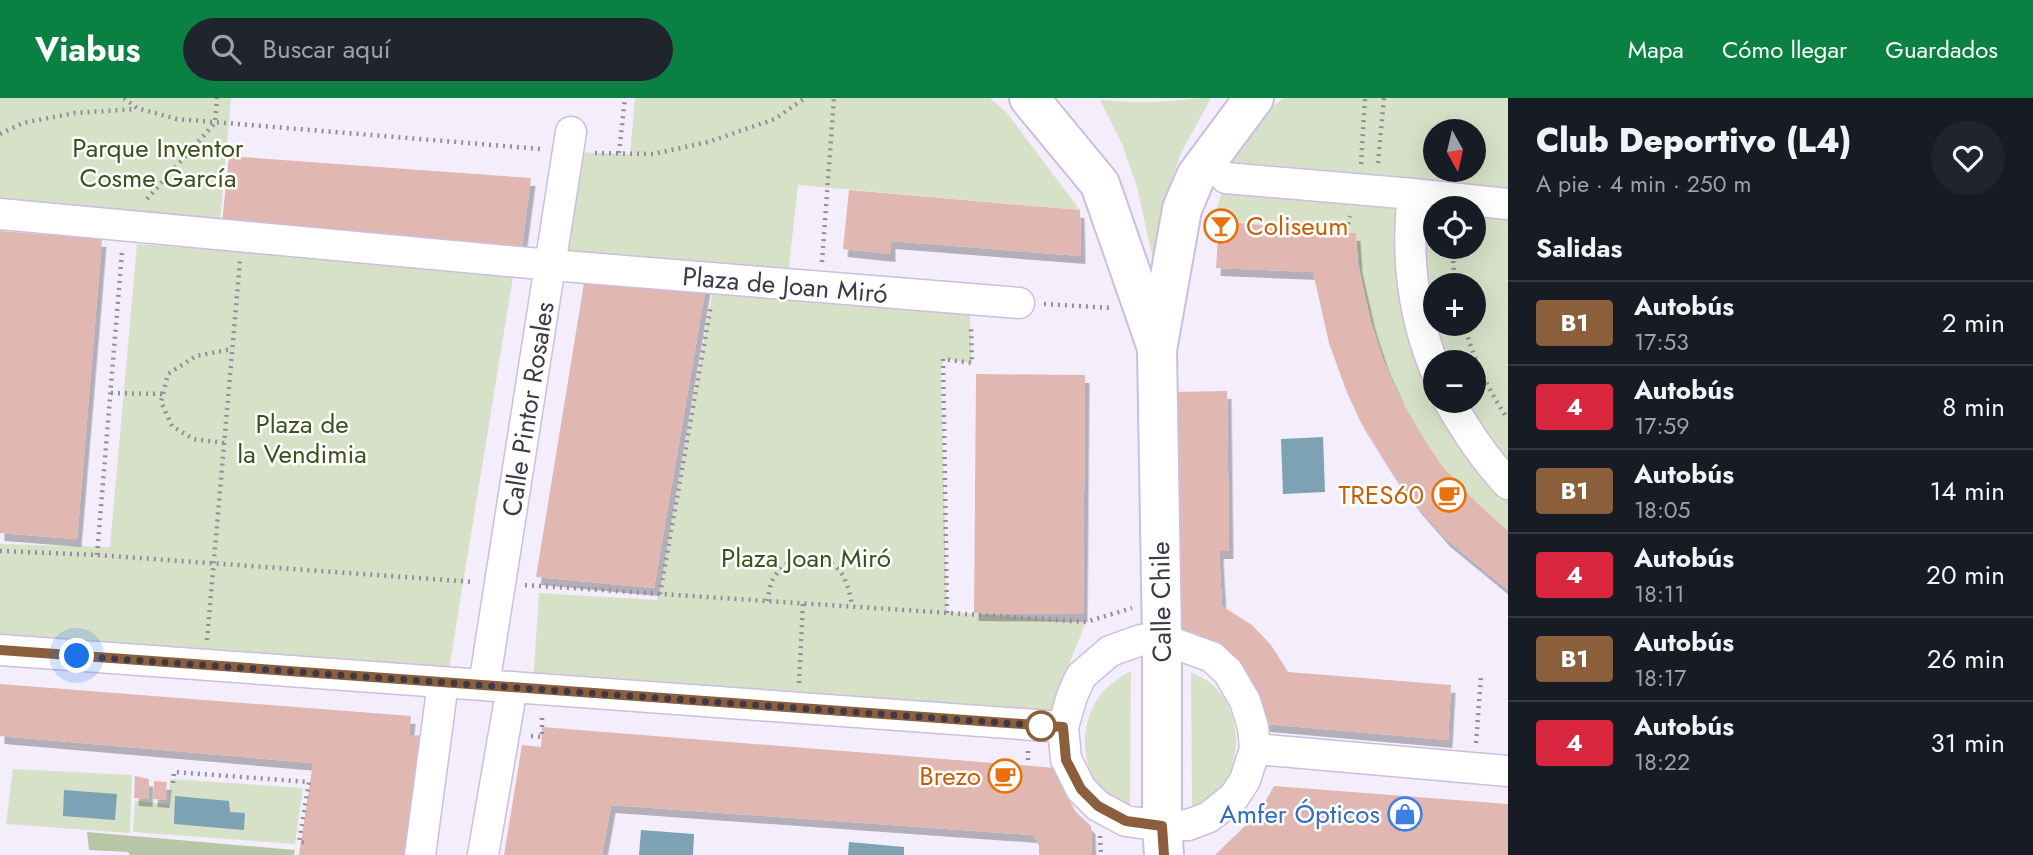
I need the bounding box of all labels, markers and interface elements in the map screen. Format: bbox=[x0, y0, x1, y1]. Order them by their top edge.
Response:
search box bbox=[183, 18, 673, 81]
text: Viabus bbox=[35, 26, 141, 73]
icon: search bbox=[207, 30, 245, 68]
text: Buscar aquí bbox=[263, 30, 391, 68]
text: Mapa bbox=[1628, 32, 1684, 67]
text: Cómo llegar bbox=[1722, 32, 1847, 67]
text: Guardados bbox=[1885, 32, 1998, 67]
text: Club Deportivo (L4) bbox=[1536, 117, 1851, 164]
north arrow bbox=[1423, 119, 1486, 182]
map controls bbox=[1423, 119, 1486, 413]
button: heart bbox=[1931, 121, 2005, 195]
park label: Parque Inventor Cosme García bbox=[72, 129, 244, 197]
text: A pie · 4 min · 250 m bbox=[1536, 167, 1751, 201]
button: locate bbox=[1423, 196, 1486, 259]
bar icon: Coliseum bbox=[1202, 207, 1240, 245]
place label: Coliseum bbox=[1246, 207, 1349, 245]
text: Salidas bbox=[1536, 229, 1622, 267]
street label: Plaza de Joan Miró bbox=[681, 257, 889, 313]
button: + bbox=[1423, 273, 1486, 336]
text: Autobús bbox=[1634, 287, 1734, 325]
street label: Calle Pintor Rosales bbox=[492, 299, 564, 519]
text: 2 min bbox=[1942, 304, 2005, 342]
text: B1 bbox=[1560, 305, 1589, 340]
text: 17:53 bbox=[1634, 325, 1689, 359]
button: − bbox=[1423, 350, 1486, 413]
text: Autobús bbox=[1634, 371, 1734, 409]
text: 8 min bbox=[1942, 388, 2005, 426]
text: 4 bbox=[1566, 389, 1583, 424]
park label: Plaza de la Vendimia bbox=[237, 405, 367, 473]
text: 17:59 bbox=[1634, 409, 1690, 443]
text: Autobús bbox=[1634, 455, 1734, 493]
text: 14 min bbox=[1930, 472, 2005, 510]
text: B1 bbox=[1560, 473, 1589, 508]
place label: TRES60 bbox=[1338, 476, 1424, 514]
cafe icon: TRES60 bbox=[1430, 476, 1468, 514]
text: 18:05 bbox=[1634, 493, 1691, 527]
park label: Plaza Joan Miró bbox=[721, 539, 891, 577]
text: Autobús bbox=[1634, 539, 1734, 577]
street label: Calle Chile bbox=[1141, 541, 1181, 663]
text: 20 min bbox=[1926, 556, 2005, 594]
text: 4 bbox=[1566, 557, 1583, 592]
text: 18:11 bbox=[1634, 577, 1685, 611]
text: Autobús bbox=[1634, 623, 1734, 661]
your location bbox=[59, 638, 94, 673]
text: 26 min bbox=[1927, 640, 2005, 678]
text: B1 bbox=[1560, 641, 1589, 676]
text: 18:17 bbox=[1634, 661, 1686, 695]
text: Autobús bbox=[1634, 707, 1734, 745]
unlabelled marker bbox=[1026, 711, 1056, 741]
text: 31 min bbox=[1931, 724, 2005, 762]
text: 4 bbox=[1566, 725, 1583, 760]
text: 18:22 bbox=[1634, 745, 1690, 779]
place label: Brezo bbox=[919, 757, 981, 795]
cafe icon: Brezo bbox=[986, 757, 1024, 795]
place label: Amfer Ópticos bbox=[1220, 795, 1380, 833]
shop icon: Amfer Ópticos bbox=[1386, 795, 1424, 833]

